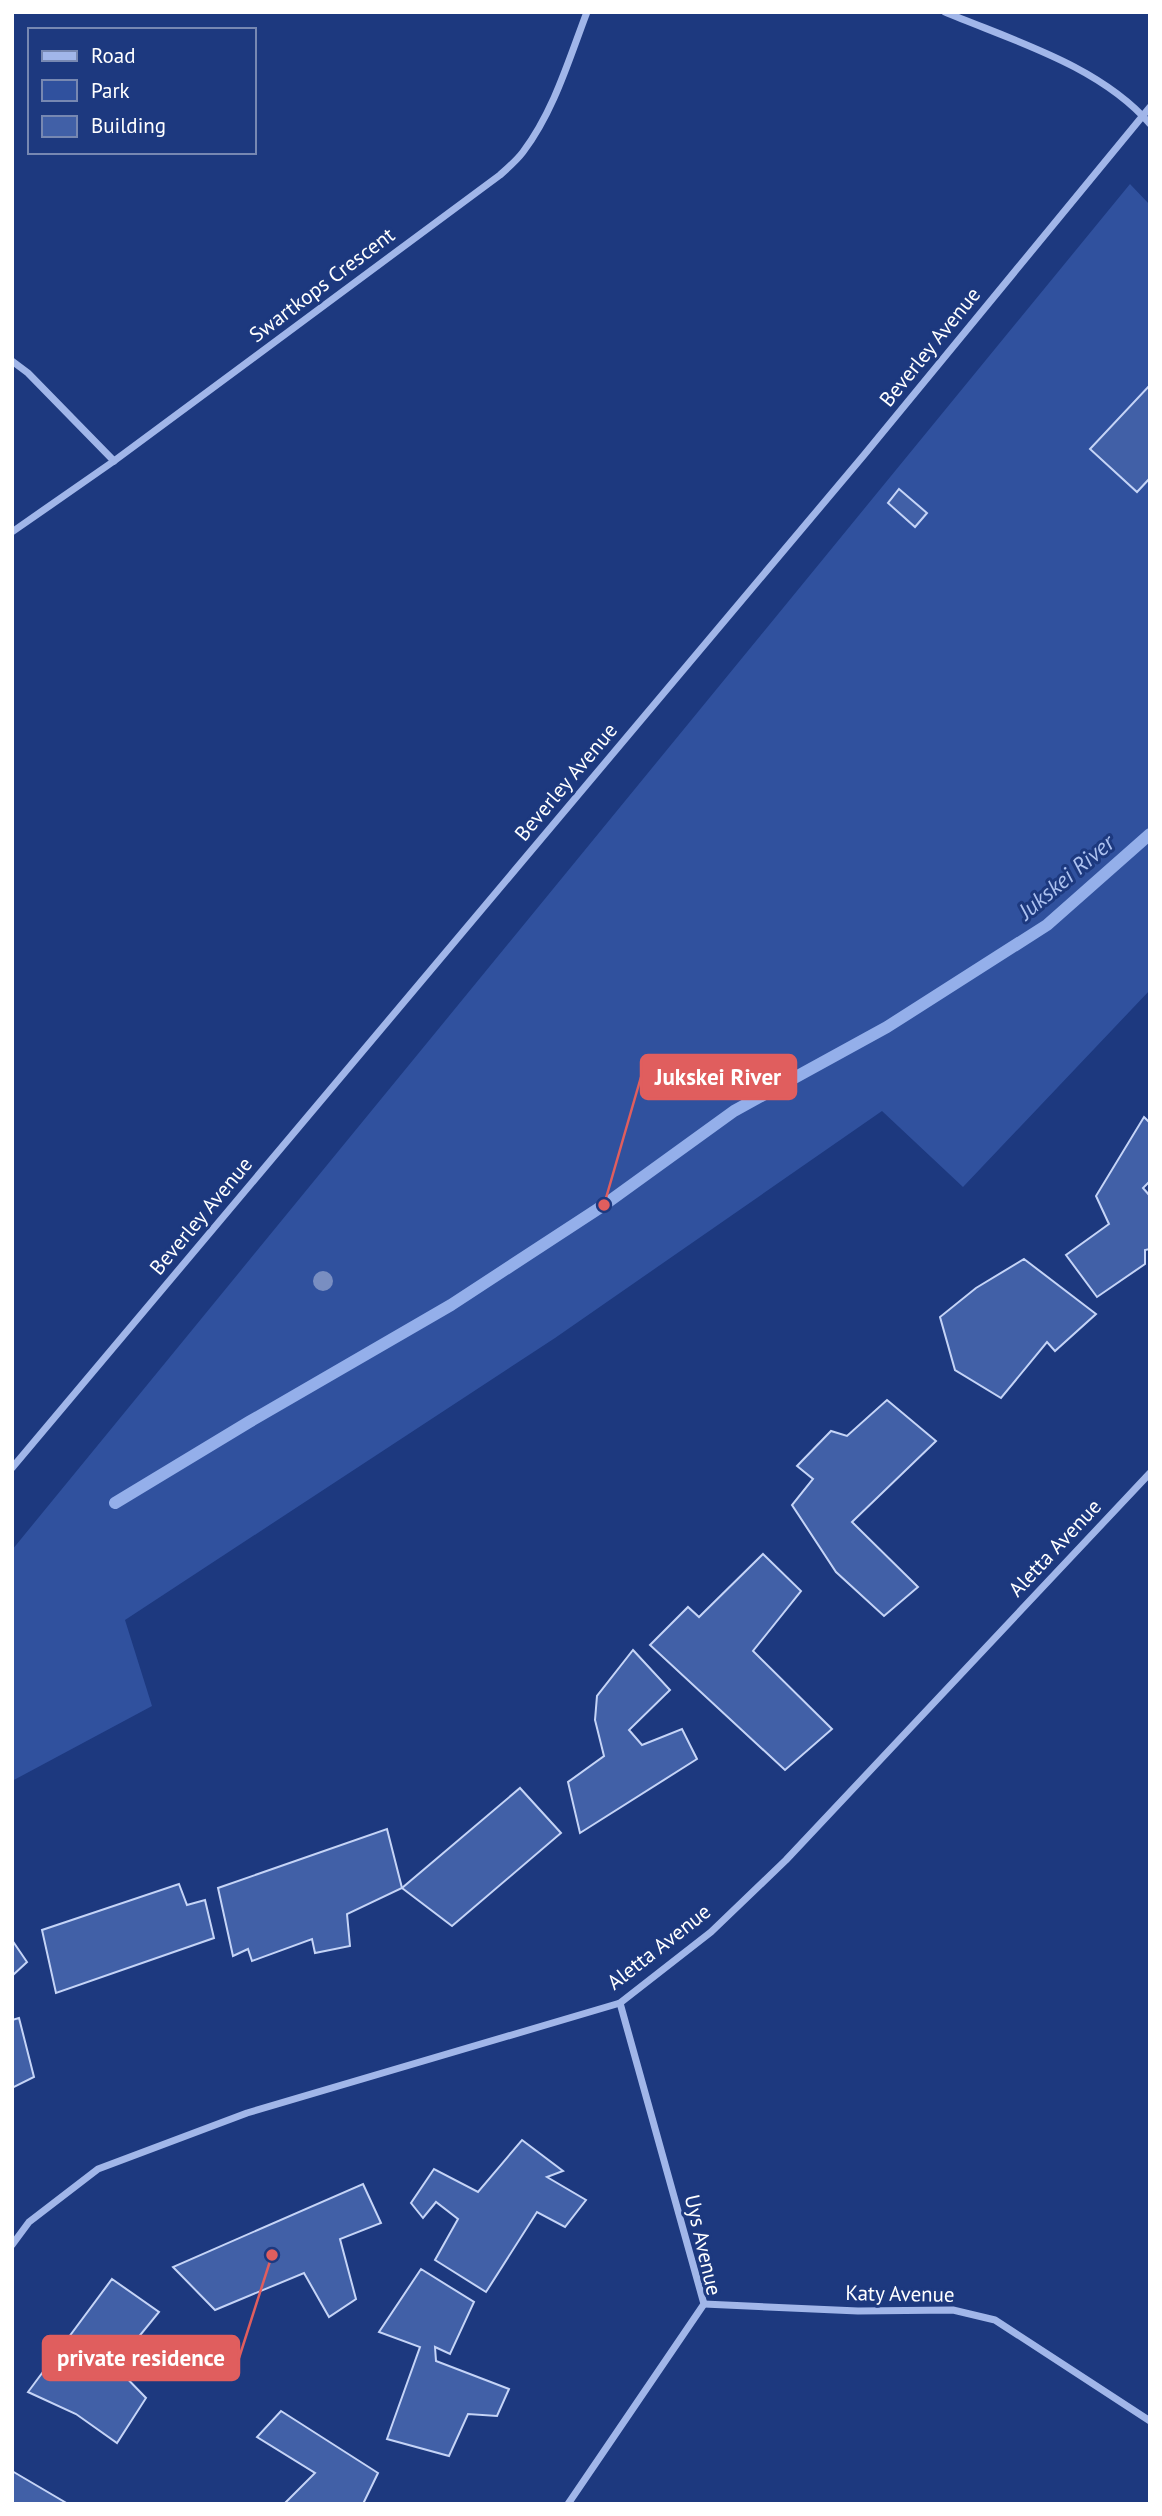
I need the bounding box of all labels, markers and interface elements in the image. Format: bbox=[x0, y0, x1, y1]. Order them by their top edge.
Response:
legend bbox=[28, 28, 256, 154]
text: Road bbox=[91, 42, 135, 69]
text: Park bbox=[91, 77, 130, 104]
text: Building bbox=[91, 112, 166, 139]
street label: Swartkops Crescent bbox=[244, 221, 400, 348]
street label: Beverley Avenue bbox=[873, 281, 986, 412]
street label: Beverley Avenue bbox=[508, 717, 623, 846]
water label: Jukskei River bbox=[1010, 827, 1121, 927]
callout: Jukskei River bbox=[641, 1055, 796, 1099]
text: Jukskei River bbox=[654, 1062, 782, 1091]
street label: Beverley Avenue bbox=[143, 1151, 258, 1280]
street label: Aletta Avenue bbox=[1002, 1493, 1107, 1602]
street label: Aletta Avenue bbox=[601, 1898, 716, 1995]
street label: Uys Avenue bbox=[679, 2192, 728, 2298]
street label: Katy Avenue bbox=[845, 2279, 955, 2308]
callout: private residence bbox=[43, 2336, 239, 2380]
text: private residence bbox=[57, 2343, 225, 2372]

